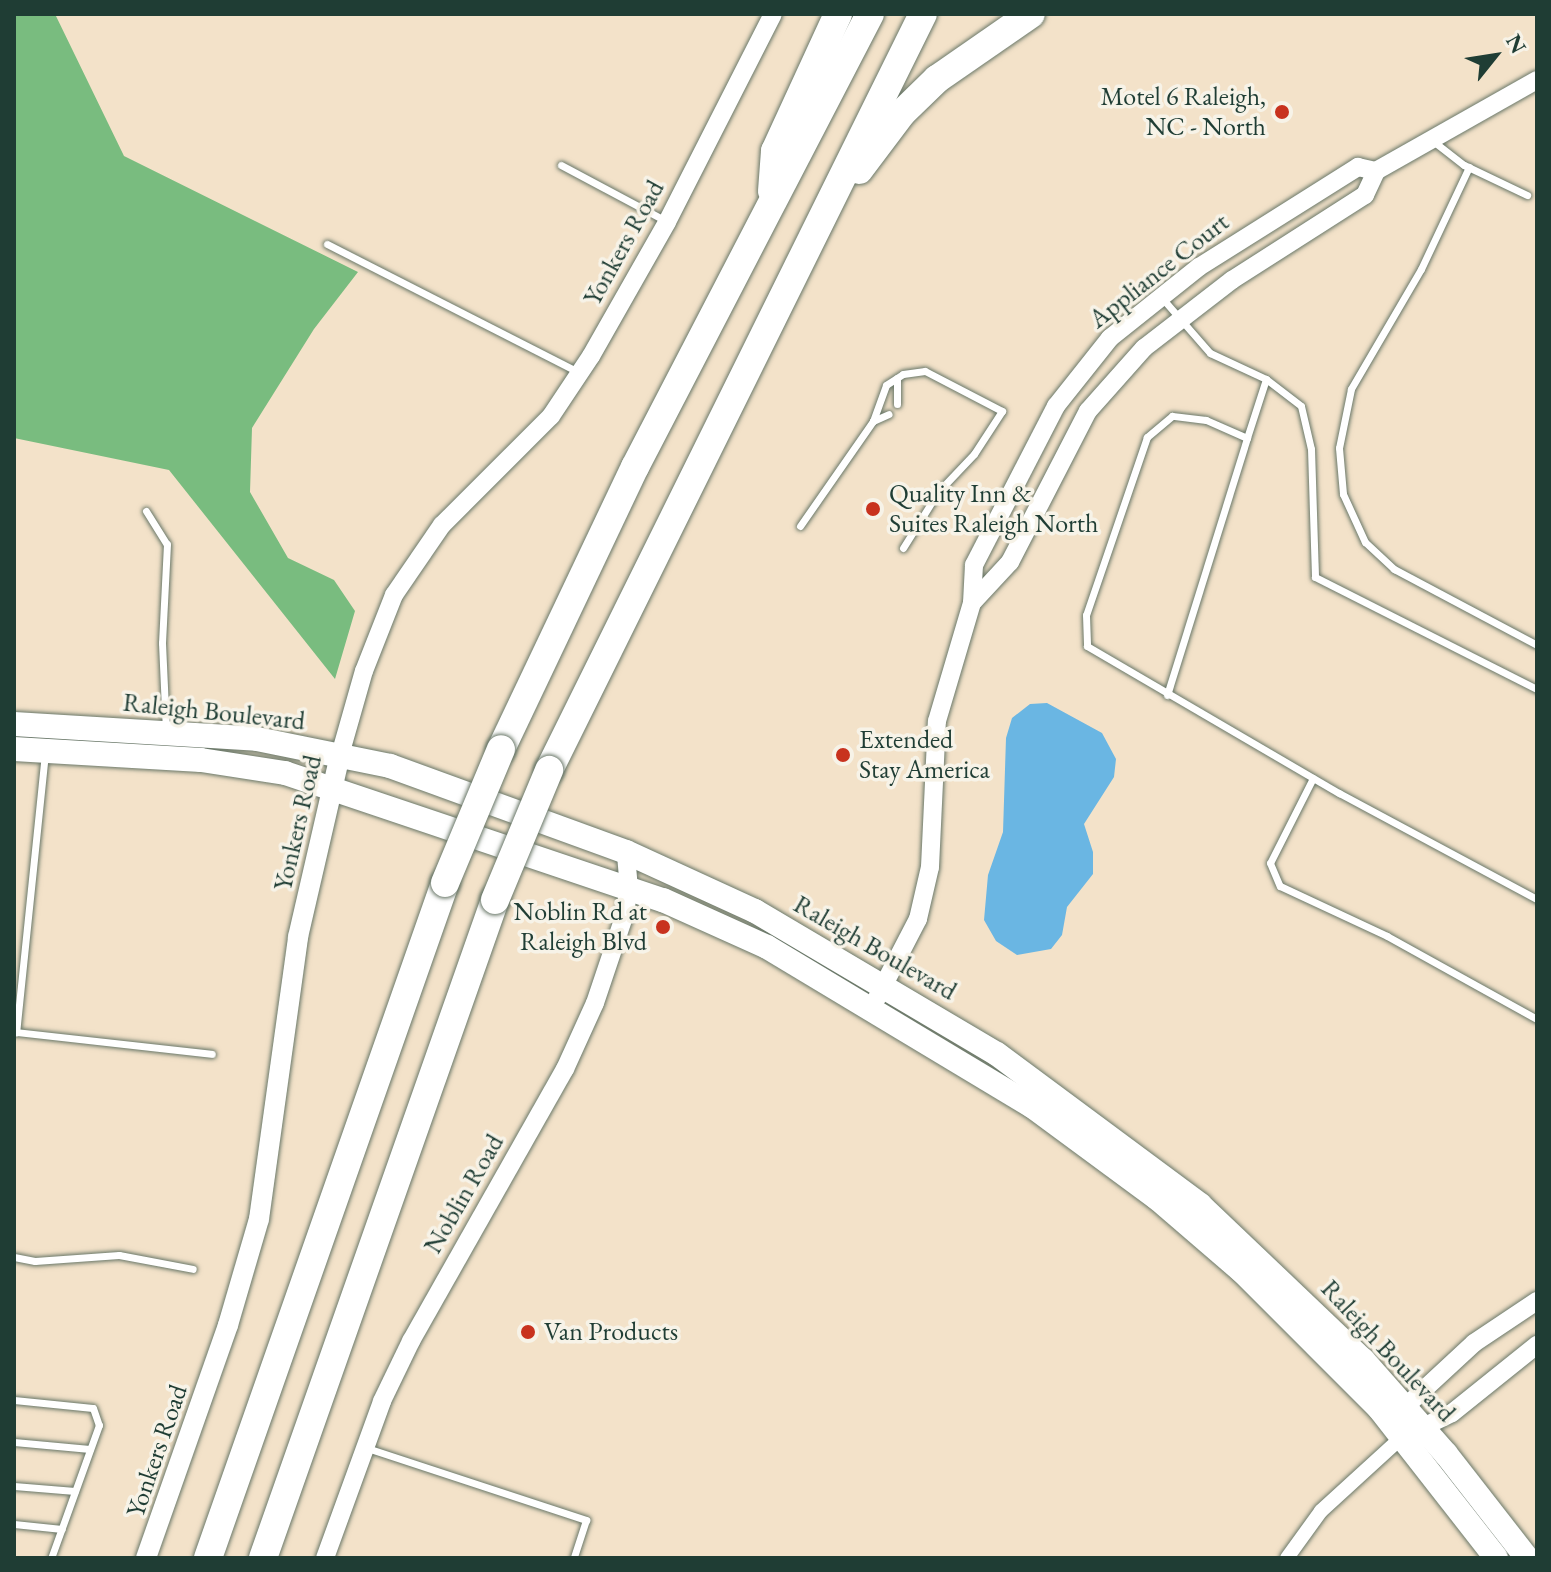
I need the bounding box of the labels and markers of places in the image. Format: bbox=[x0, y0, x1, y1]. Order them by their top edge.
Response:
place label: Motel 6 Raleigh, NC - North bbox=[1100, 81, 1266, 142]
marker: Motel 6 Raleigh, NC - North bbox=[1273, 103, 1291, 121]
place label: Quality Inn & Suites Raleigh North bbox=[889, 478, 1098, 540]
marker: Quality Inn & Suites Raleigh North bbox=[864, 500, 882, 518]
place label: Extended Stay America bbox=[859, 724, 990, 786]
marker: Extended Stay America bbox=[834, 746, 852, 764]
place label: Noblin Rd at Raleigh Blvd bbox=[514, 896, 647, 958]
marker: Noblin Rd at Raleigh Blvd bbox=[654, 918, 672, 936]
place label: Van Products bbox=[544, 1316, 678, 1348]
marker: Van Products bbox=[519, 1323, 537, 1341]

